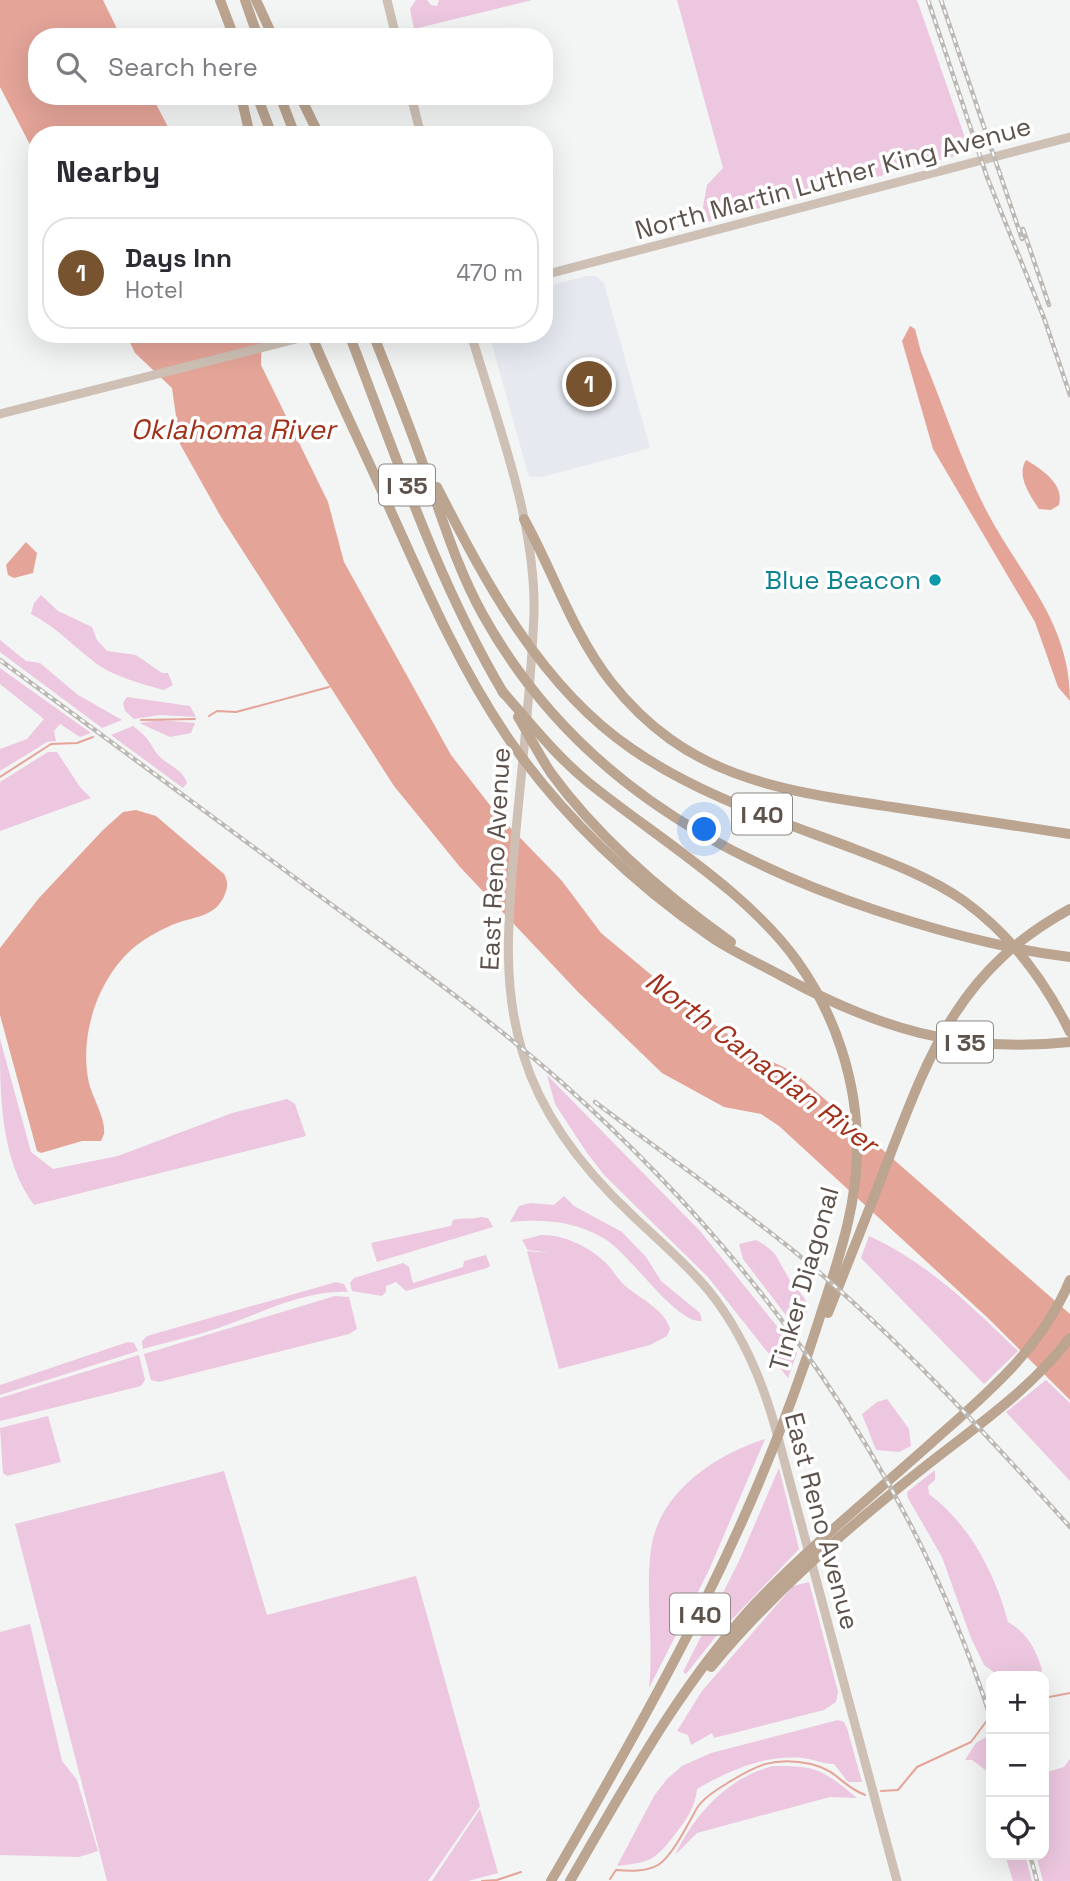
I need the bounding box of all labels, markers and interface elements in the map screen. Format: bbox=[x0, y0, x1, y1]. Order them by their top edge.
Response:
search box bbox=[28, 28, 553, 105]
icon: search bbox=[52, 48, 90, 86]
text: Search here bbox=[108, 50, 258, 84]
street label: North Martin Luther King Avenue bbox=[631, 109, 1035, 247]
text: Nearby bbox=[56, 152, 160, 191]
text: Days Inn bbox=[125, 241, 232, 275]
text: 1 bbox=[76, 258, 86, 288]
text: 470 m bbox=[456, 258, 523, 288]
text: Hotel bbox=[125, 275, 183, 305]
pin: 1 bbox=[566, 358, 612, 410]
water label: Oklahoma River bbox=[131, 411, 339, 447]
road number: I 35 bbox=[379, 464, 435, 506]
place label: Blue Beacon bbox=[765, 563, 921, 597]
marker: Blue Beacon bbox=[927, 572, 943, 588]
street label: East Reno Avenue bbox=[472, 747, 518, 971]
road number: I 40 bbox=[732, 794, 792, 834]
your location bbox=[687, 812, 721, 846]
water label: North Canadian River bbox=[638, 963, 888, 1163]
road number: I 35 bbox=[937, 1022, 993, 1062]
street label: Tinker Diagonal bbox=[761, 1183, 847, 1375]
street label: East Reno Avenue bbox=[777, 1409, 867, 1633]
road number: I 40 bbox=[670, 1594, 730, 1634]
map controls bbox=[986, 1671, 1049, 1860]
button: + bbox=[986, 1671, 1049, 1734]
button: − bbox=[986, 1734, 1049, 1797]
button: locate bbox=[986, 1797, 1049, 1860]

